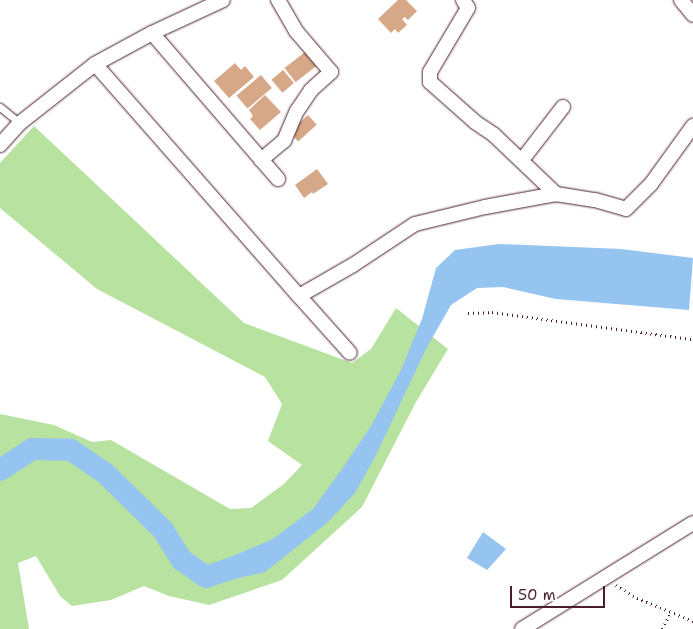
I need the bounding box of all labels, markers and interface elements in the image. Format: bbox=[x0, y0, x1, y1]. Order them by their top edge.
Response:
scale bar bbox=[513, 576, 608, 608]
text: 50 m bbox=[518, 585, 556, 605]

